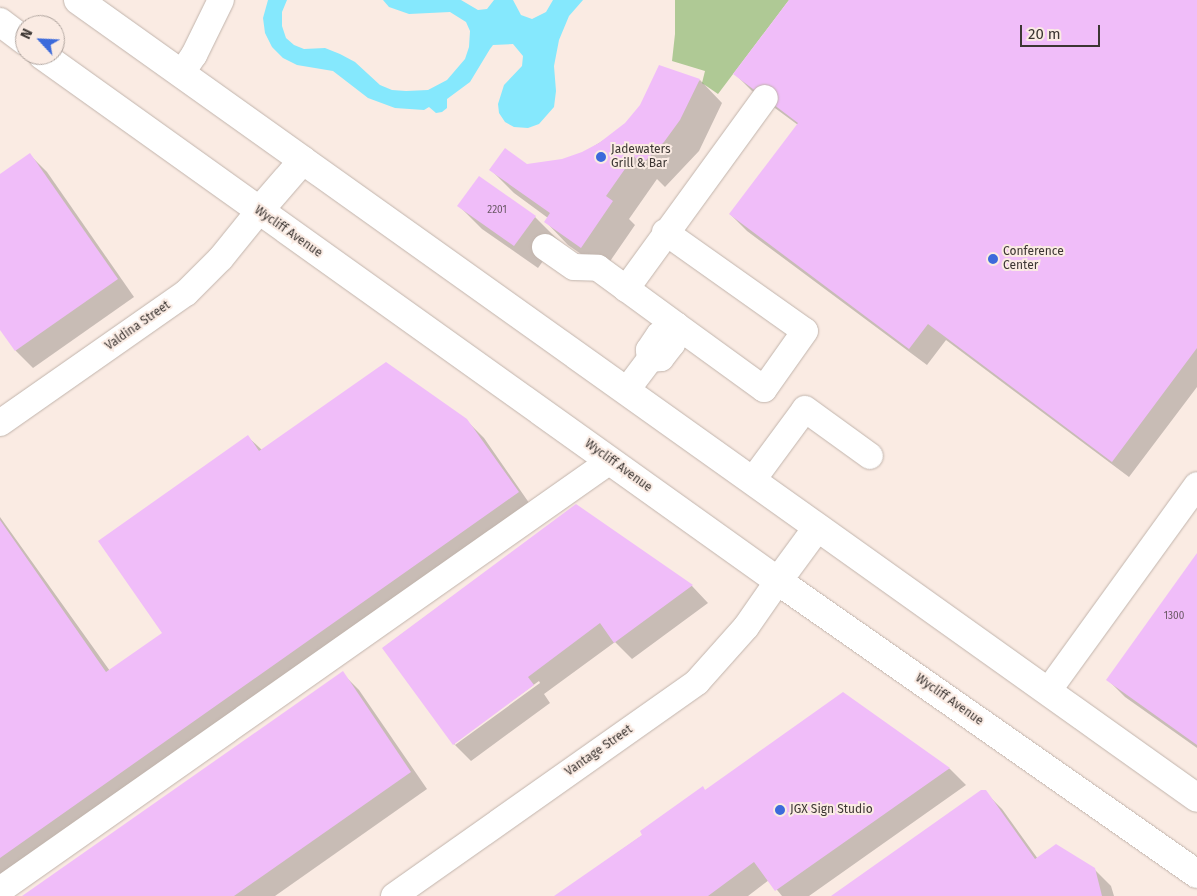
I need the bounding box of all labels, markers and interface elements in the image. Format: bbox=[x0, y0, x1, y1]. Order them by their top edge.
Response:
north arrow bbox=[15, 15, 65, 65]
scale bar bbox=[1022, 15, 1102, 47]
text: 20 m bbox=[1028, 25, 1061, 43]
text: N bbox=[17, 26, 37, 42]
place label: Jadewaters Grill & Bar bbox=[611, 143, 671, 171]
marker: Jadewaters Grill & Bar bbox=[595, 151, 607, 163]
street label: Wycliff Avenue bbox=[251, 203, 325, 261]
house number: 2201 bbox=[487, 205, 507, 217]
place label: Conference Center bbox=[1003, 245, 1064, 273]
marker: Conference Center bbox=[987, 253, 999, 265]
street label: Valdina Street bbox=[103, 298, 173, 354]
street label: Wycliff Avenue bbox=[582, 437, 654, 495]
house number: 1300 bbox=[1164, 611, 1184, 623]
street label: Wycliff Avenue bbox=[912, 671, 986, 729]
street label: Vantage Street bbox=[563, 723, 635, 779]
place label: JGX Sign Studio bbox=[790, 803, 873, 817]
marker: JGX Sign Studio bbox=[774, 804, 786, 816]

